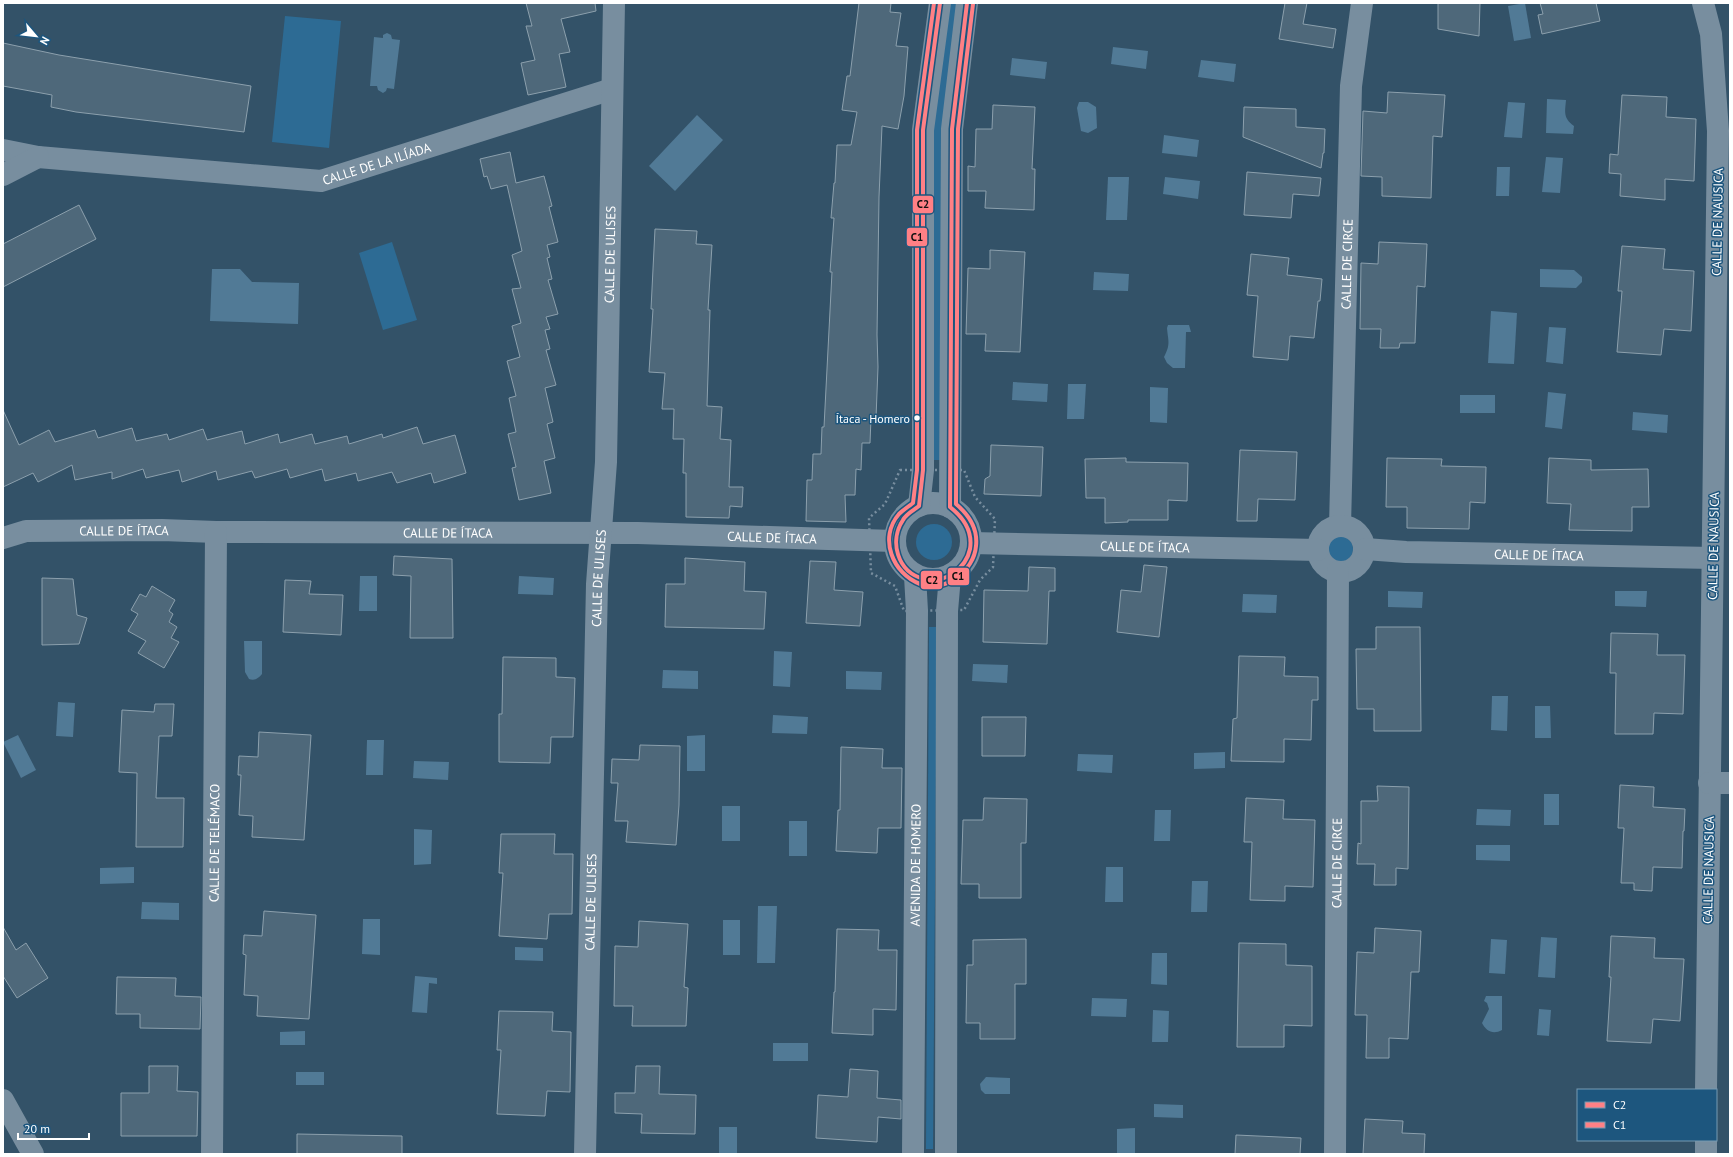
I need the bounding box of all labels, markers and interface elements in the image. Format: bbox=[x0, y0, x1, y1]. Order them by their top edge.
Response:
north arrow bbox=[16, 16, 56, 56]
text: N bbox=[37, 34, 53, 47]
street label: CALLE DE LA ILÍADA bbox=[320, 139, 433, 189]
street label: CALLE DE NAUSICA bbox=[1708, 168, 1727, 276]
line badge: C2 bbox=[912, 195, 934, 214]
text: C2 bbox=[917, 197, 929, 211]
street label: CALLE DE ULISES bbox=[601, 206, 619, 303]
street label: CALLE DE CIRCE bbox=[1337, 219, 1357, 309]
line badge: C1 bbox=[906, 227, 928, 247]
text: C1 bbox=[911, 230, 923, 244]
place label: Ítaca - Homero bbox=[835, 411, 910, 426]
marker: Ítaca - Homero bbox=[912, 413, 922, 423]
street label: CALLE DE NAUSICA bbox=[1704, 492, 1723, 600]
street label: CALLE DE ÍTACA bbox=[79, 522, 169, 540]
street label: CALLE DE ÍTACA bbox=[403, 524, 493, 542]
street label: CALLE DE ÍTACA bbox=[727, 528, 817, 548]
street label: CALLE DE ULISES bbox=[588, 529, 610, 627]
street label: CALLE DE ÍTACA bbox=[1100, 538, 1190, 556]
street label: CALLE DE ÍTACA bbox=[1494, 546, 1584, 564]
line badge: C1 bbox=[947, 567, 970, 586]
text: C1 bbox=[952, 569, 964, 583]
line badge: C2 bbox=[920, 570, 943, 590]
text: C2 bbox=[926, 573, 938, 587]
street label: CALLE DE TELÉMACO bbox=[206, 784, 223, 902]
street label: AVENIDA DE HOMERO bbox=[907, 804, 925, 926]
street label: CALLE DE NAUSICA bbox=[1699, 816, 1718, 924]
street label: CALLE DE CIRCE bbox=[1328, 818, 1346, 908]
street label: CALLE DE ULISES bbox=[581, 853, 600, 951]
legend bbox=[1577, 1089, 1717, 1141]
text: C2 bbox=[1613, 1097, 1626, 1112]
scale bar bbox=[18, 1115, 89, 1141]
text: C1 bbox=[1613, 1117, 1626, 1132]
text: 20 m bbox=[24, 1121, 50, 1136]

